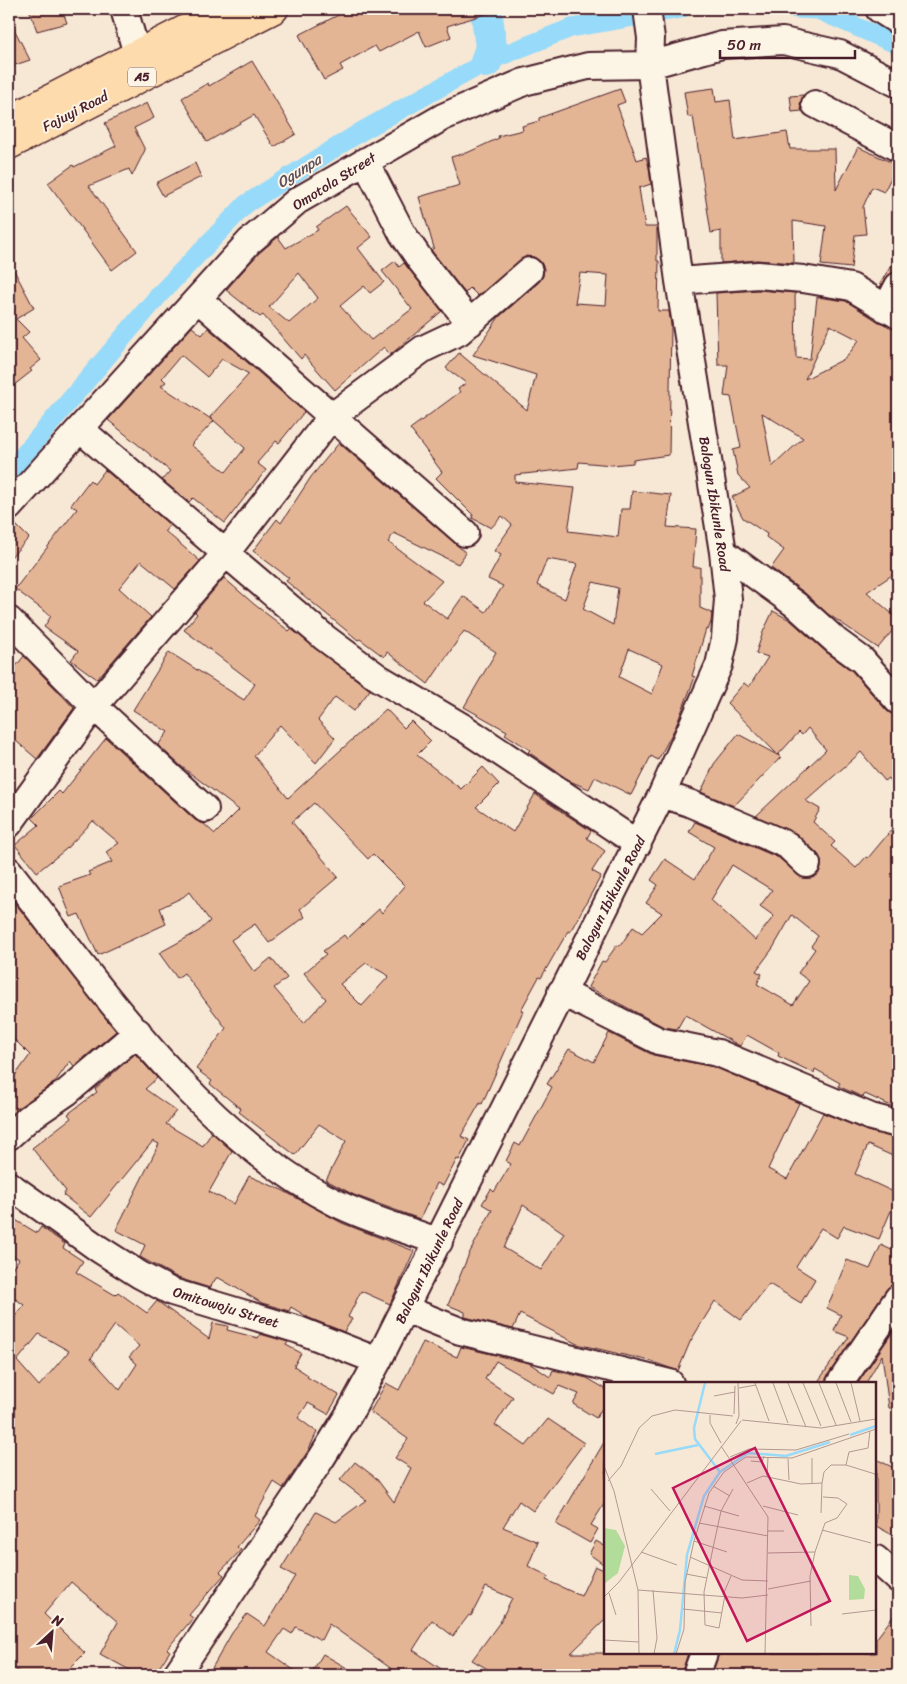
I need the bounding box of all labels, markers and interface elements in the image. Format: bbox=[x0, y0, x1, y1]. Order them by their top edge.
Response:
scale bar bbox=[720, 28, 854, 60]
text: 50 m bbox=[727, 32, 762, 58]
road number: A5 bbox=[128, 68, 156, 86]
street label: Fajuyi Road bbox=[38, 83, 114, 139]
street label: Omotola Street bbox=[287, 145, 383, 217]
water label: Ogunpa bbox=[271, 146, 329, 195]
street label: Balogun Ibikunle Road bbox=[691, 435, 738, 575]
street label: Balogun Ibikunle Road bbox=[568, 830, 653, 965]
street label: Balogun Ibikunle Road bbox=[388, 1193, 471, 1328]
street label: Omitowoju Street bbox=[170, 1279, 282, 1336]
inset map bbox=[604, 1382, 877, 1654]
north arrow bbox=[28, 1606, 78, 1656]
text: N bbox=[47, 1607, 68, 1634]

